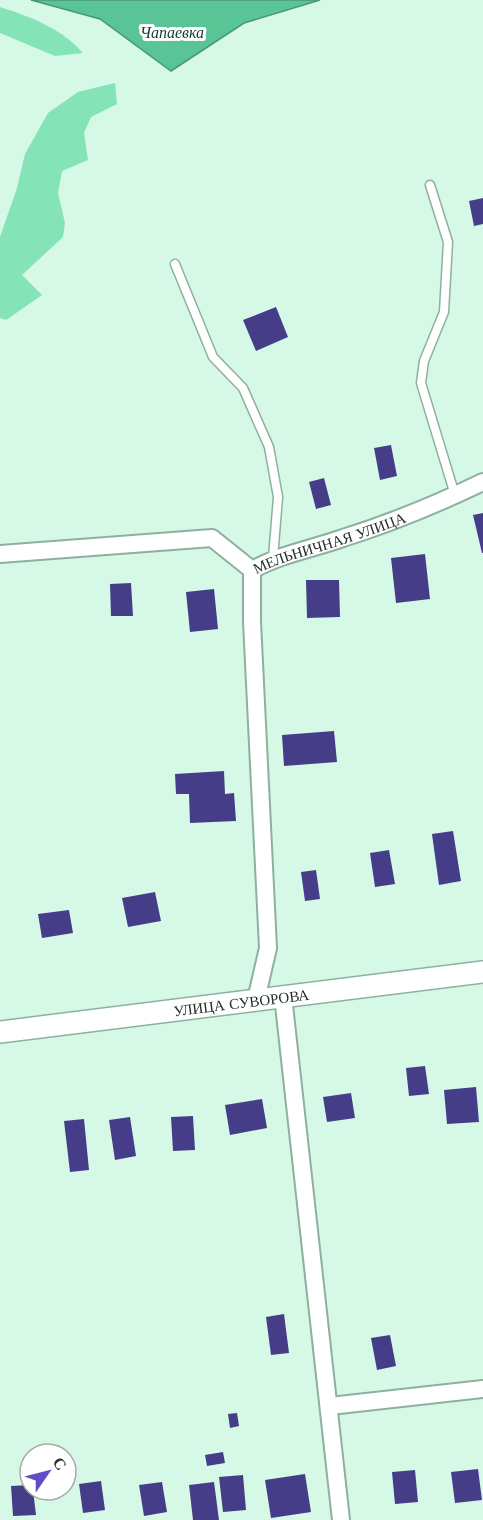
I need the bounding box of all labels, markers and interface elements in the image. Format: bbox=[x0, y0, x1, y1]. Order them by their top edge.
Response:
water label: Чапаевка bbox=[140, 22, 204, 42]
street label: МЕЛЬНИЧНАЯ УЛИЦА bbox=[249, 507, 408, 578]
street label: УЛИЦА СУВОРОВА bbox=[172, 984, 310, 1020]
north arrow bbox=[18, 1442, 78, 1502]
text: С bbox=[49, 1453, 72, 1474]

